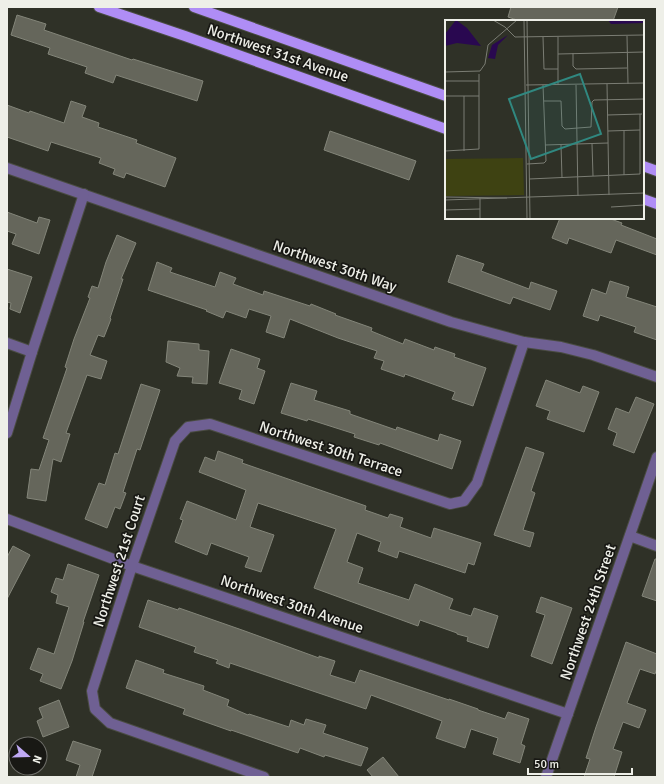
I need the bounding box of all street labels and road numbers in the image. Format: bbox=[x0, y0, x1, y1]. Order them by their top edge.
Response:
street label: Northwest 31st Avenue bbox=[205, 20, 351, 86]
street label: Northwest 30th Way bbox=[271, 236, 399, 296]
street label: Northwest 30th Terrace bbox=[257, 417, 405, 481]
street label: Northwest 21st Court bbox=[89, 493, 149, 629]
street label: Northwest 24th Street bbox=[556, 542, 620, 682]
street label: Northwest 30th Avenue bbox=[218, 571, 366, 637]

